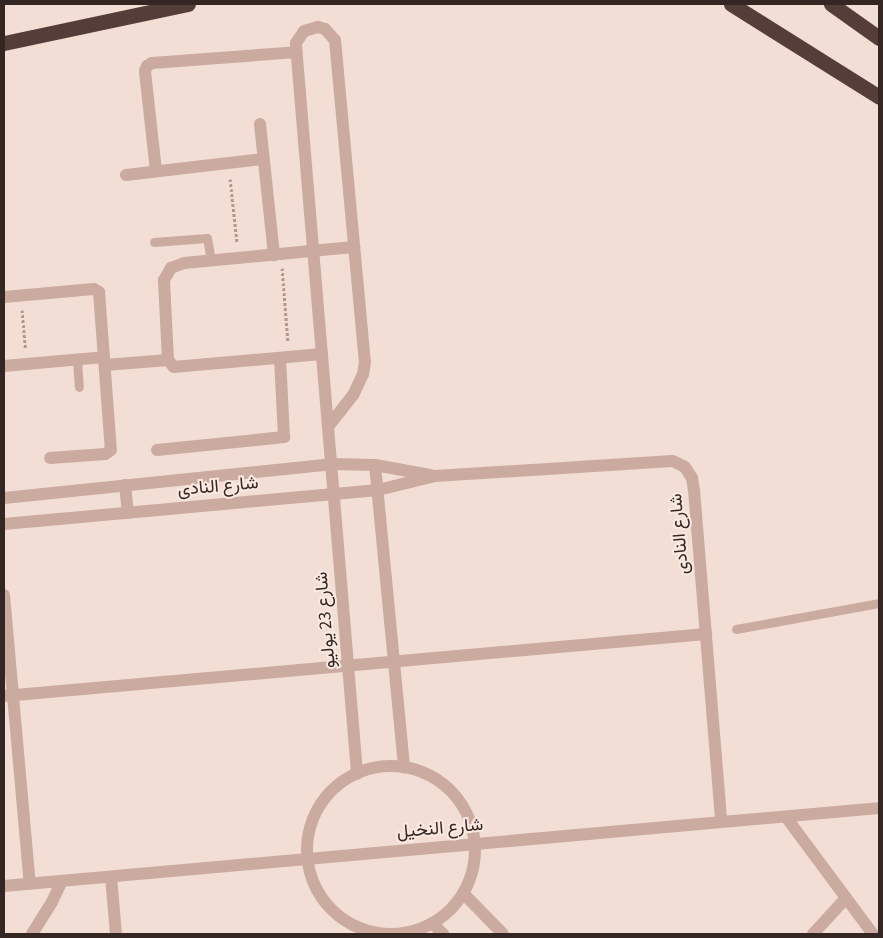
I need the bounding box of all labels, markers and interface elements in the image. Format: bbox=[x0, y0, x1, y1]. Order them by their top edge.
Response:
street label: شارع النادى bbox=[177, 473, 259, 501]
street label: شارع النادى bbox=[666, 493, 694, 575]
street label: شارع 23 يوليو bbox=[311, 571, 341, 669]
street label: شارع النخيل bbox=[396, 814, 484, 844]

